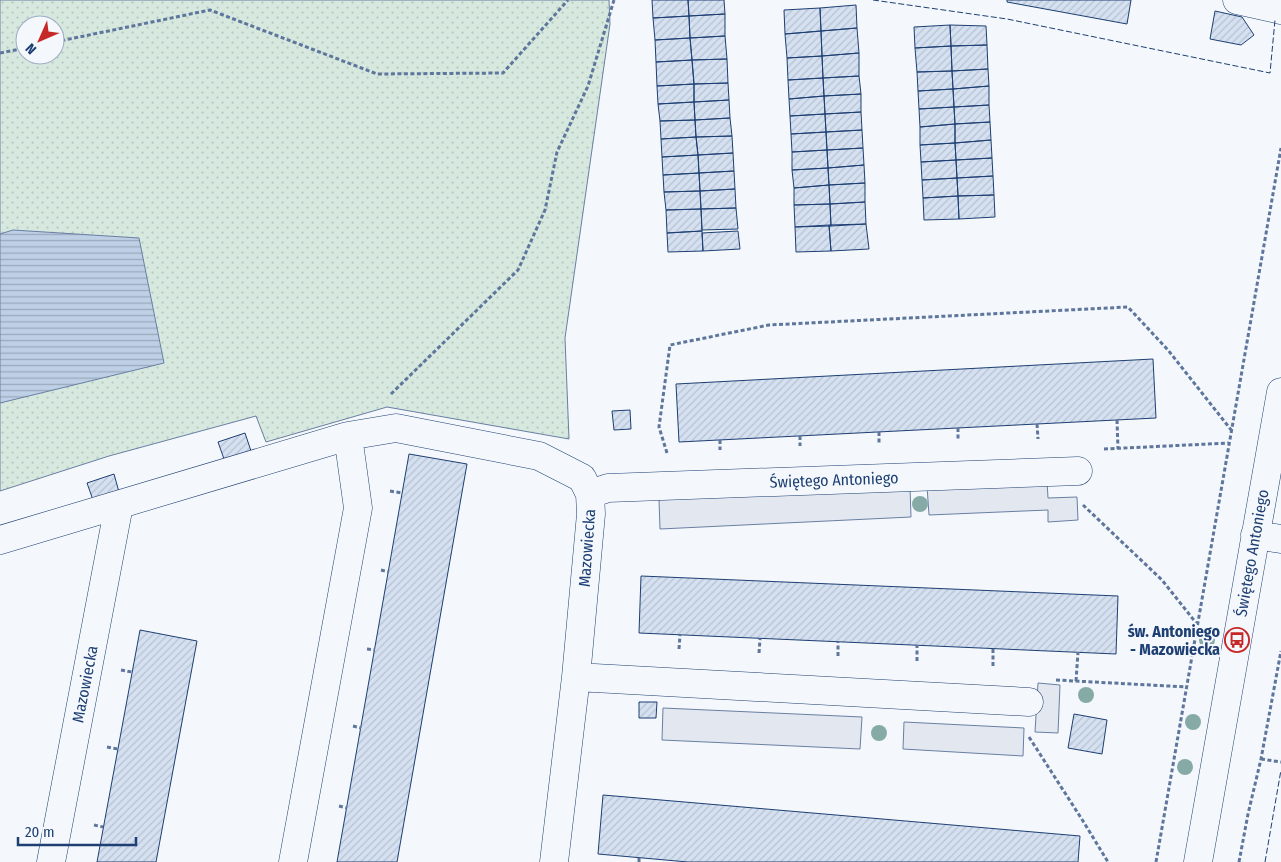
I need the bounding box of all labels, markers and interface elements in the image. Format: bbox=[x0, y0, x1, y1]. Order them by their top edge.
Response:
north arrow bbox=[15, 15, 65, 65]
text: N bbox=[22, 40, 40, 58]
street label: Świętego Antoniego bbox=[769, 468, 899, 492]
street label: Świętego Antoniego bbox=[1231, 488, 1273, 618]
street label: Mazowiecka bbox=[575, 508, 599, 588]
place label: św. Antoniego - Mazowiecka bbox=[1128, 622, 1220, 659]
bus stop icon: św. Antoniego - Mazowiecka bbox=[1224, 627, 1250, 653]
street label: Mazowiecka bbox=[68, 644, 102, 724]
scale bar bbox=[18, 814, 135, 846]
text: 20 m bbox=[25, 823, 55, 841]

